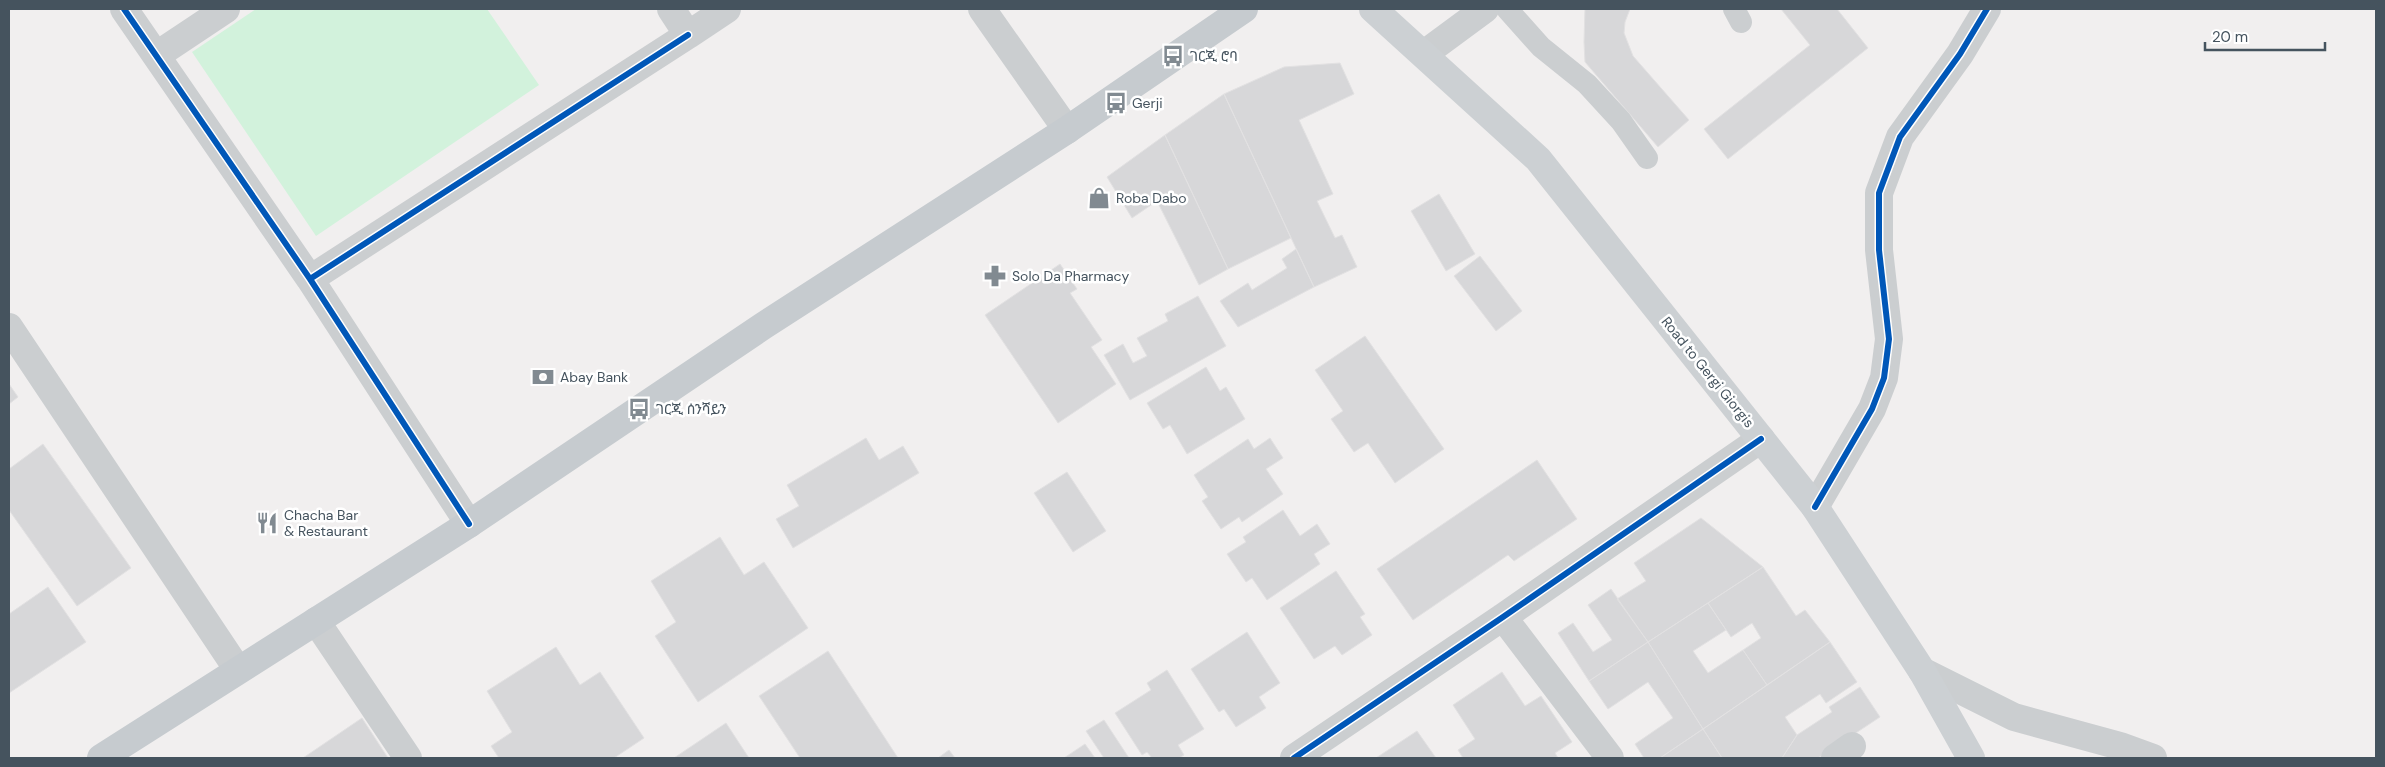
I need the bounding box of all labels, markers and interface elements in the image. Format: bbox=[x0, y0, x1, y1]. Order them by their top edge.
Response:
scale bar bbox=[2205, 20, 2325, 52]
text: 20 m bbox=[2212, 27, 2248, 47]
bus stop icon: ገርጂ ሮባ bbox=[1160, 43, 1186, 69]
place label: ገርጂ ሮባ bbox=[1190, 47, 1238, 65]
bus stop icon: Gerji bbox=[1103, 90, 1129, 116]
place label: Gerji bbox=[1132, 94, 1163, 112]
shop icon: Roba Dabo bbox=[1086, 185, 1112, 211]
place label: Roba Dabo bbox=[1116, 189, 1187, 207]
pharmacy icon: Solo Da Pharmacy bbox=[982, 263, 1008, 289]
place label: Solo Da Pharmacy bbox=[1012, 267, 1130, 285]
street label: Road to Gergi Giorgis bbox=[1658, 313, 1758, 431]
bank icon: Abay Bank bbox=[530, 364, 556, 390]
place label: Abay Bank bbox=[560, 368, 628, 386]
bus stop icon: ገርጂ ሰንሻይን bbox=[626, 396, 652, 422]
place label: ገርጂ ሰንሻይን bbox=[656, 400, 726, 418]
place label: Chacha Bar & Restaurant bbox=[284, 506, 368, 540]
restaurant icon: Chacha Bar & Restaurant bbox=[254, 510, 280, 536]

